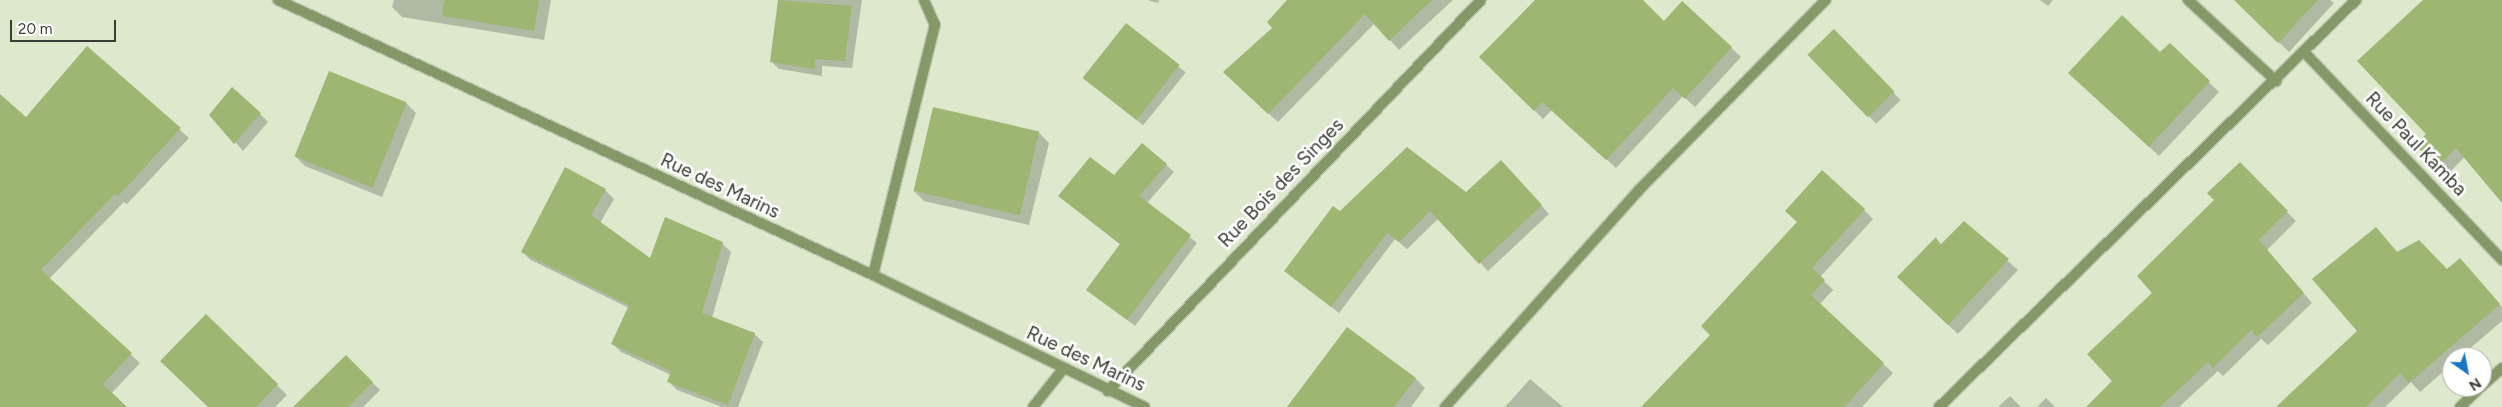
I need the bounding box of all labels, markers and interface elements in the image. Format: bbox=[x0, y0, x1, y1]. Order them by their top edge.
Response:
scale bar bbox=[12, 10, 119, 42]
text: 20 m bbox=[18, 20, 52, 38]
street label: Rue Paul Kamba bbox=[2361, 87, 2471, 201]
street label: Rue Bois des Singes bbox=[1214, 114, 1348, 252]
street label: Rue des Marins bbox=[657, 148, 783, 224]
street label: Rue des Marins bbox=[1023, 321, 1149, 397]
north arrow bbox=[2442, 347, 2492, 397]
text: N bbox=[2466, 374, 2484, 394]

